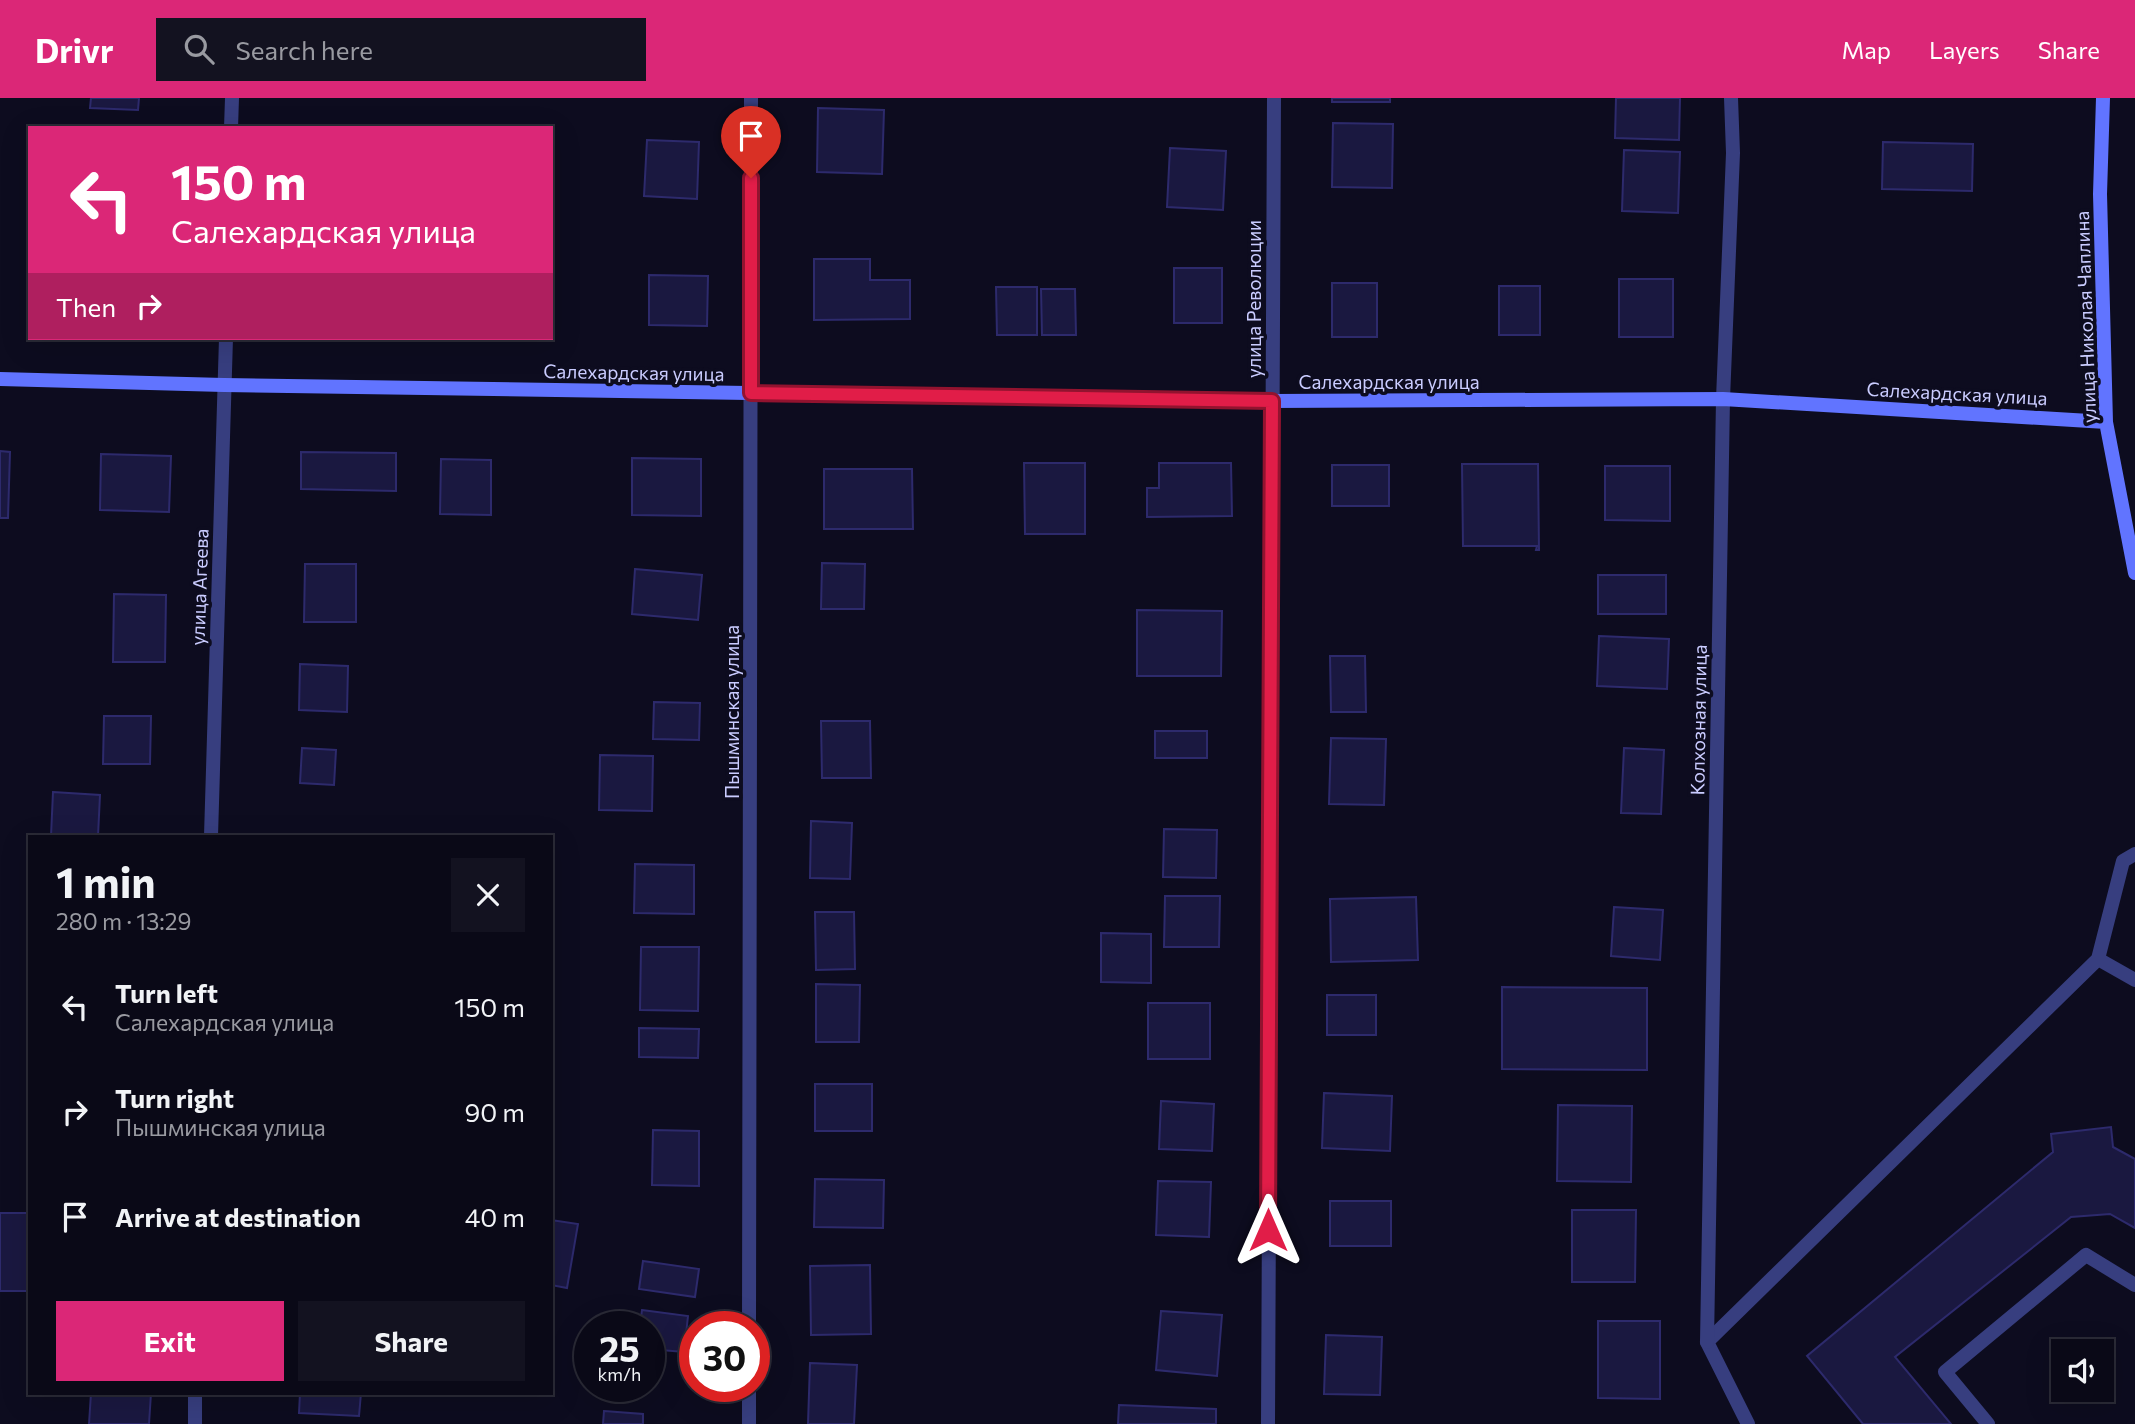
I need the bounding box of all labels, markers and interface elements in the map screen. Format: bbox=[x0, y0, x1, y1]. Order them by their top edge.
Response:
search box bbox=[156, 18, 646, 81]
text: Drivr bbox=[35, 29, 114, 70]
icon: search bbox=[180, 30, 218, 68]
text: Search here bbox=[236, 34, 373, 65]
text: Map bbox=[1842, 35, 1891, 64]
text: Layers bbox=[1929, 35, 2000, 64]
text: Share bbox=[2038, 35, 2100, 64]
pin bbox=[721, 106, 781, 178]
icon: arrive bbox=[732, 117, 770, 155]
text: 150 m bbox=[171, 150, 306, 210]
icon: left bbox=[56, 154, 147, 245]
text: Салехардская улица bbox=[171, 210, 476, 250]
street label: улица Николая Чаплина bbox=[2070, 211, 2100, 423]
street label: улица Революции bbox=[1242, 220, 1265, 378]
icon: right bbox=[130, 287, 168, 325]
text: Then bbox=[56, 291, 116, 322]
street label: Салехардская улица bbox=[543, 359, 725, 385]
street label: Салехардская улица bbox=[1298, 370, 1480, 393]
street label: Салехардская улица bbox=[1866, 377, 2048, 409]
street label: улица Агеева bbox=[185, 528, 213, 646]
street label: Пышминская улица bbox=[720, 625, 743, 799]
street label: Колхозная улица bbox=[1685, 644, 1711, 796]
text: 1 min bbox=[56, 855, 156, 907]
button: close bbox=[451, 858, 525, 932]
text: 280 m · 13:29 bbox=[56, 907, 191, 935]
text: Turn left bbox=[115, 977, 218, 1008]
icon: left bbox=[56, 988, 94, 1026]
text: 150 m bbox=[454, 991, 525, 1022]
text: Салехардская улица bbox=[115, 1008, 334, 1036]
text: Turn right bbox=[115, 1082, 234, 1113]
icon: right bbox=[56, 1093, 94, 1131]
text: 90 m bbox=[465, 1096, 525, 1127]
text: Пышминская улица bbox=[115, 1113, 326, 1141]
position arrow bbox=[1231, 1193, 1305, 1267]
icon: arrive bbox=[56, 1198, 94, 1236]
text: Arrive at destination bbox=[115, 1201, 361, 1232]
text: 40 m bbox=[465, 1201, 525, 1232]
button: Exit bbox=[56, 1301, 284, 1381]
button: Share bbox=[298, 1301, 525, 1381]
speed limit sign: 30 bbox=[679, 1311, 770, 1402]
text: 25 bbox=[599, 1326, 640, 1369]
map controls bbox=[2051, 1339, 2114, 1402]
button: sound bbox=[2051, 1339, 2114, 1402]
text: km/h bbox=[598, 1363, 641, 1385]

